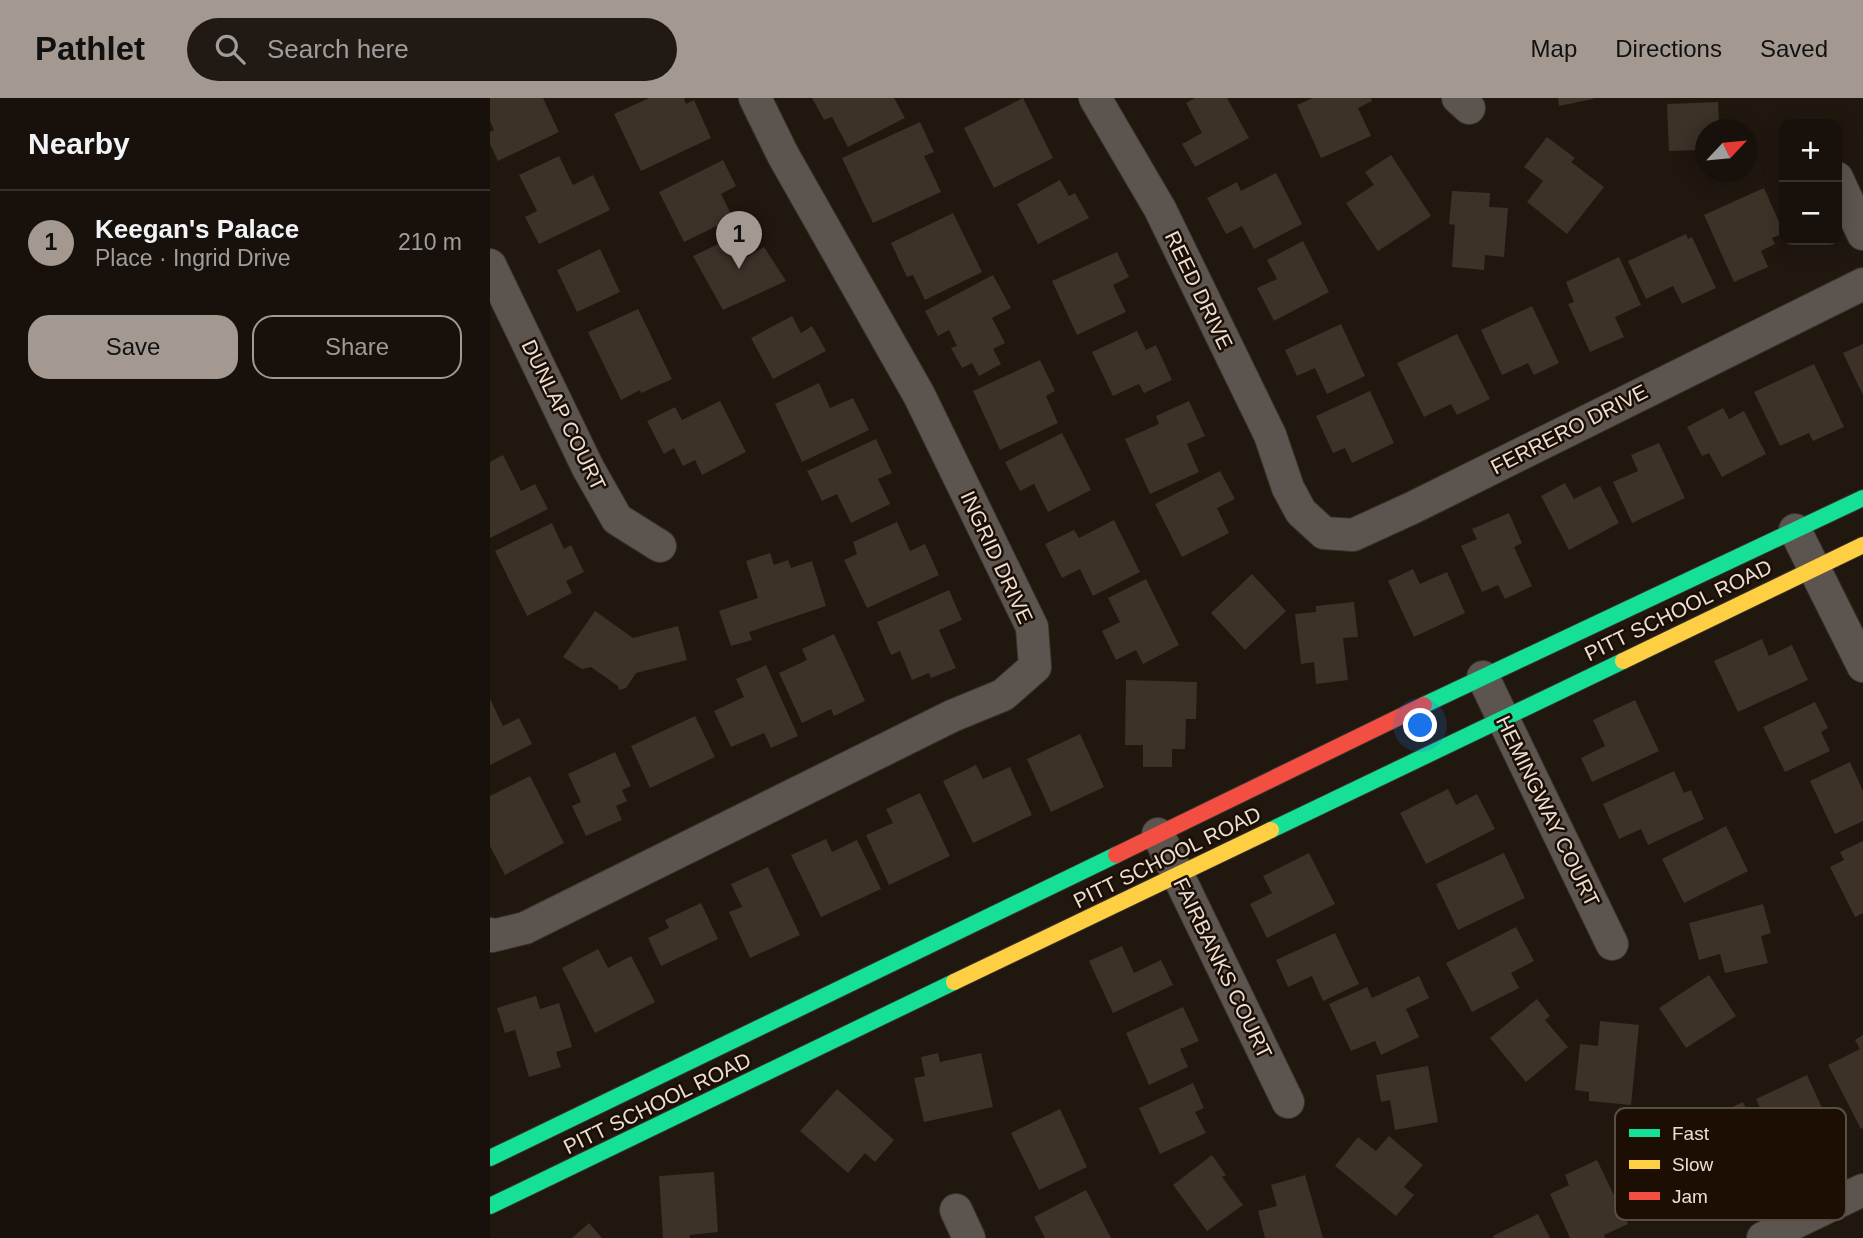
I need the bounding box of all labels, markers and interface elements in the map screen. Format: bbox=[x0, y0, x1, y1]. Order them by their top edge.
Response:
search box bbox=[187, 18, 677, 81]
text: Pathlet bbox=[35, 30, 145, 67]
icon: search bbox=[211, 30, 249, 68]
text: Search here bbox=[267, 34, 409, 64]
text: Map bbox=[1531, 35, 1577, 62]
text: Directions bbox=[1615, 35, 1722, 62]
text: Saved bbox=[1760, 35, 1828, 62]
north arrow bbox=[1695, 119, 1758, 182]
map controls bbox=[1779, 119, 1842, 245]
button: + bbox=[1779, 119, 1842, 182]
text: Nearby bbox=[28, 127, 130, 160]
button: − bbox=[1779, 182, 1842, 245]
pin: 1 bbox=[716, 211, 762, 269]
text: Keegan's Palace bbox=[95, 214, 299, 244]
street label: REED DRIVE bbox=[1161, 227, 1237, 353]
text: 1 bbox=[45, 229, 57, 255]
text: 210 m bbox=[398, 229, 462, 255]
text: Place · Ingrid Drive bbox=[95, 245, 291, 271]
button: Save bbox=[28, 315, 238, 379]
button: Share bbox=[252, 315, 462, 379]
street label: DUNLAP COURT bbox=[518, 336, 611, 494]
street label: FERRERO DRIVE bbox=[1487, 380, 1651, 478]
street label: INGRID DRIVE bbox=[956, 487, 1038, 627]
street label: PITT SCHOOL ROAD bbox=[1581, 555, 1775, 665]
your location bbox=[1403, 708, 1437, 742]
street label: HEMINGWAY COURT bbox=[1492, 712, 1604, 910]
street label: PITT SCHOOL ROAD bbox=[1070, 802, 1264, 912]
street label: FAIRBANKS COURT bbox=[1169, 874, 1277, 1062]
street label: PITT SCHOOL ROAD bbox=[560, 1048, 754, 1158]
legend bbox=[1615, 1108, 1846, 1220]
text: Fast bbox=[1672, 1123, 1710, 1144]
text: Slow bbox=[1672, 1154, 1713, 1175]
text: Jam bbox=[1672, 1186, 1708, 1207]

